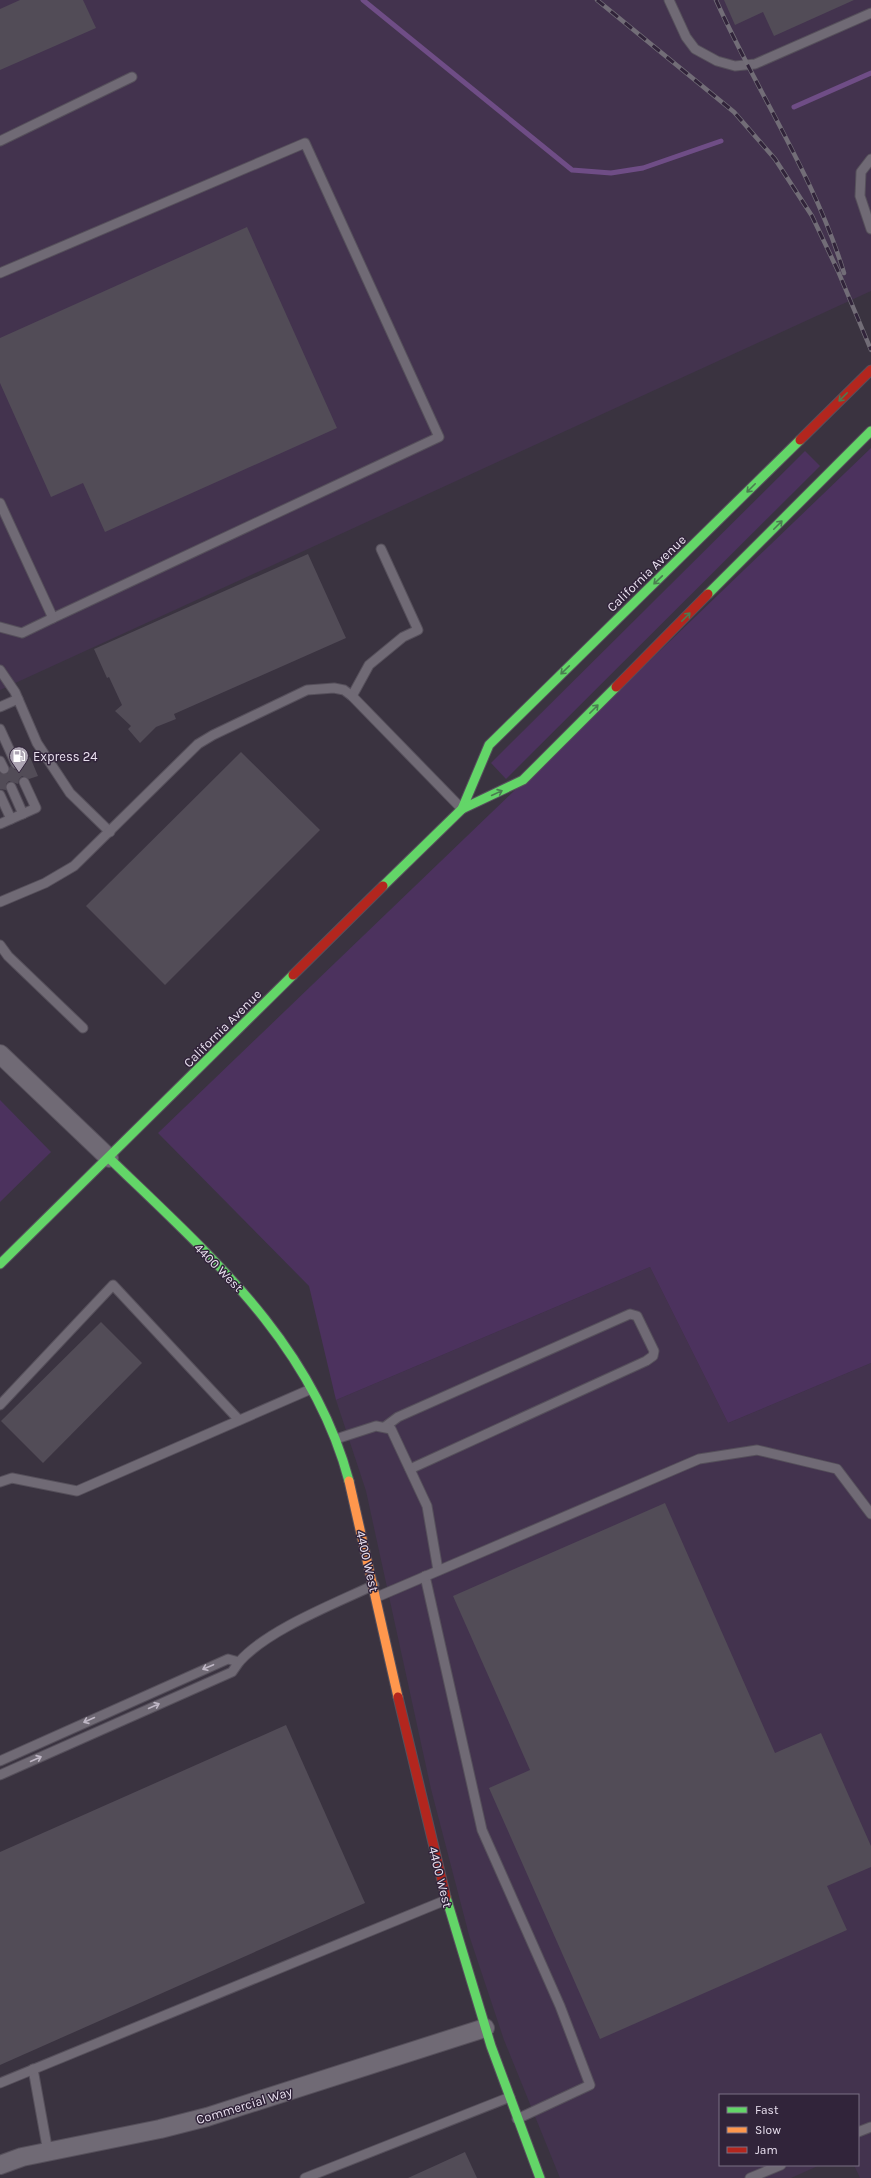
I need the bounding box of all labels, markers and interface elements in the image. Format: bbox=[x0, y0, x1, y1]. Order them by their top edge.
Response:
one-way arrow bbox=[838, 392, 848, 402]
one-way arrow bbox=[746, 484, 756, 493]
one-way arrow bbox=[773, 520, 783, 530]
street label: California Avenue bbox=[604, 532, 689, 615]
one-way arrow bbox=[653, 575, 663, 585]
one-way arrow bbox=[681, 612, 691, 622]
one-way arrow bbox=[560, 666, 570, 675]
one-way arrow bbox=[589, 704, 599, 714]
fuel station icon: Express 24 bbox=[8, 745, 30, 773]
place label: Express 24 bbox=[33, 749, 97, 764]
one-way arrow bbox=[490, 789, 502, 796]
street label: California Avenue bbox=[180, 986, 265, 1070]
street label: 4400 West bbox=[191, 1240, 246, 1295]
street label: 4400 West bbox=[353, 1529, 382, 1593]
one-way arrow bbox=[203, 1664, 215, 1672]
one-way arrow bbox=[148, 1702, 160, 1710]
one-way arrow bbox=[84, 1717, 96, 1724]
one-way arrow bbox=[29, 1755, 41, 1762]
street label: 4400 West bbox=[426, 1845, 455, 1909]
street label: Commercial Way bbox=[194, 2084, 294, 2127]
legend bbox=[719, 2094, 859, 2166]
text: Fast bbox=[755, 2103, 779, 2117]
text: Slow bbox=[755, 2123, 781, 2137]
text: Jam bbox=[755, 2143, 778, 2157]

